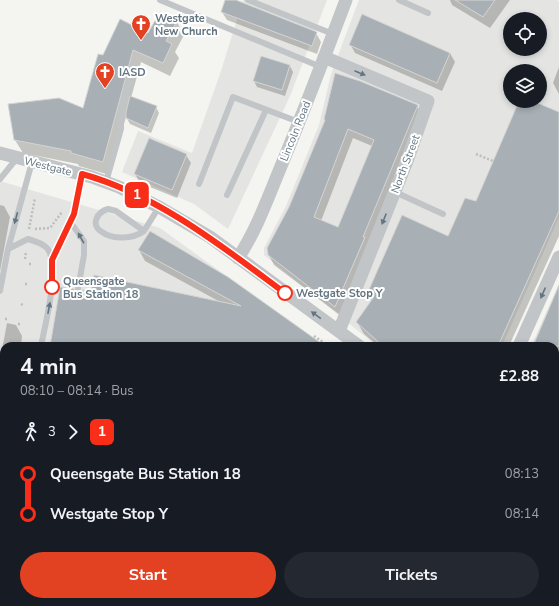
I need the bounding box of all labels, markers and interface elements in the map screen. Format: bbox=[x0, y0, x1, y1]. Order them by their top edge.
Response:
place label: Westgate New Church bbox=[155, 11, 218, 39]
map controls bbox=[503, 12, 547, 108]
button: locate bbox=[503, 12, 547, 56]
church icon: Westgate New Church bbox=[130, 13, 152, 41]
church icon: IASD bbox=[94, 61, 116, 89]
button: layers bbox=[503, 64, 547, 108]
place label: IASD bbox=[119, 65, 146, 80]
one-way arrow bbox=[355, 70, 367, 76]
street label: Lincoln Road bbox=[277, 99, 314, 164]
street label: North Street bbox=[387, 133, 424, 196]
street label: Westgate bbox=[23, 153, 73, 180]
line badge: 1 bbox=[124, 182, 150, 208]
text: 1 bbox=[133, 185, 141, 204]
one-way arrow bbox=[13, 212, 19, 224]
one-way arrow bbox=[380, 214, 386, 226]
one-way arrow bbox=[78, 232, 84, 244]
place label: Queensgate Bus Station 18 bbox=[63, 274, 139, 302]
marker: Queensgate Bus Station 18 bbox=[44, 279, 60, 295]
marker: Westgate Stop Y bbox=[277, 285, 293, 301]
place label: Westgate Stop Y bbox=[296, 286, 384, 301]
one-way arrow bbox=[540, 287, 546, 298]
one-way arrow bbox=[46, 302, 52, 314]
one-way arrow bbox=[310, 311, 321, 319]
text: 4 min bbox=[20, 352, 77, 382]
text: £2.88 bbox=[499, 366, 539, 386]
text: 08:10 – 08:14 · Bus bbox=[20, 382, 134, 400]
icon: walk bbox=[20, 421, 42, 443]
icon: forward bbox=[62, 421, 84, 443]
text: 1 bbox=[98, 422, 106, 441]
text: 3 bbox=[48, 423, 56, 441]
text: Queensgate Bus Station 18 bbox=[50, 464, 241, 484]
text: 08:13 bbox=[505, 465, 539, 483]
text: Westgate Stop Y bbox=[50, 504, 168, 524]
text: 08:14 bbox=[505, 505, 539, 523]
button: Start bbox=[20, 552, 276, 598]
button: Tickets bbox=[284, 552, 539, 598]

